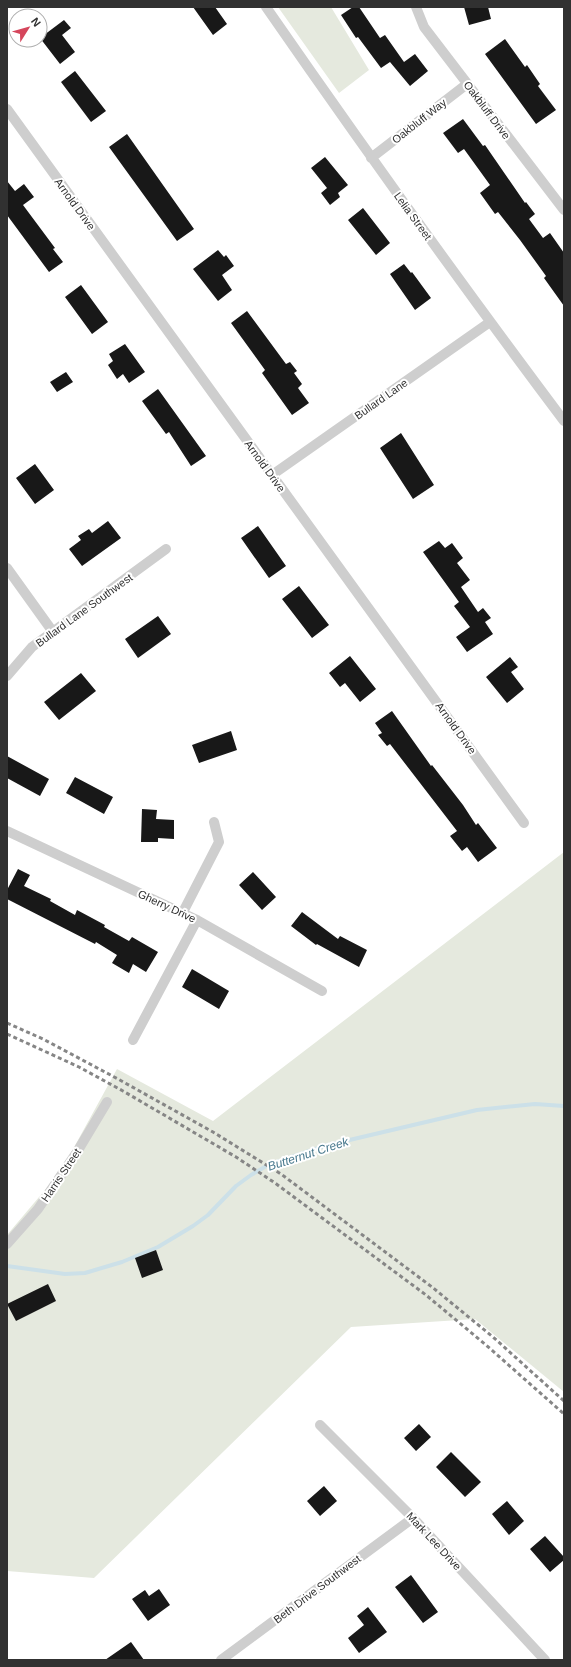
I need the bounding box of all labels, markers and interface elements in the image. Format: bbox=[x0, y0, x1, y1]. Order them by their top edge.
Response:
north arrow bbox=[8, 8, 48, 48]
text: N bbox=[29, 15, 43, 29]
street label: Oakbluff Drive bbox=[461, 79, 513, 141]
street label: Oakbluff Way bbox=[390, 96, 449, 146]
street label: Arnold Drive bbox=[52, 176, 98, 232]
street label: Lelia Street bbox=[392, 190, 434, 242]
street label: Bullard Lane bbox=[352, 376, 410, 422]
street label: Arnold Drive bbox=[242, 438, 288, 494]
street label: Bullard Lane Southwest bbox=[33, 571, 135, 649]
street label: Arnold Drive bbox=[433, 700, 479, 756]
street label: Gherry Drive bbox=[136, 887, 198, 925]
water label: Butternut Creek bbox=[266, 1134, 351, 1174]
street label: Harris Street bbox=[39, 1146, 83, 1204]
street label: Mark Lee Drive bbox=[404, 1510, 464, 1572]
street label: Beth Drive Southwest bbox=[271, 1552, 363, 1626]

